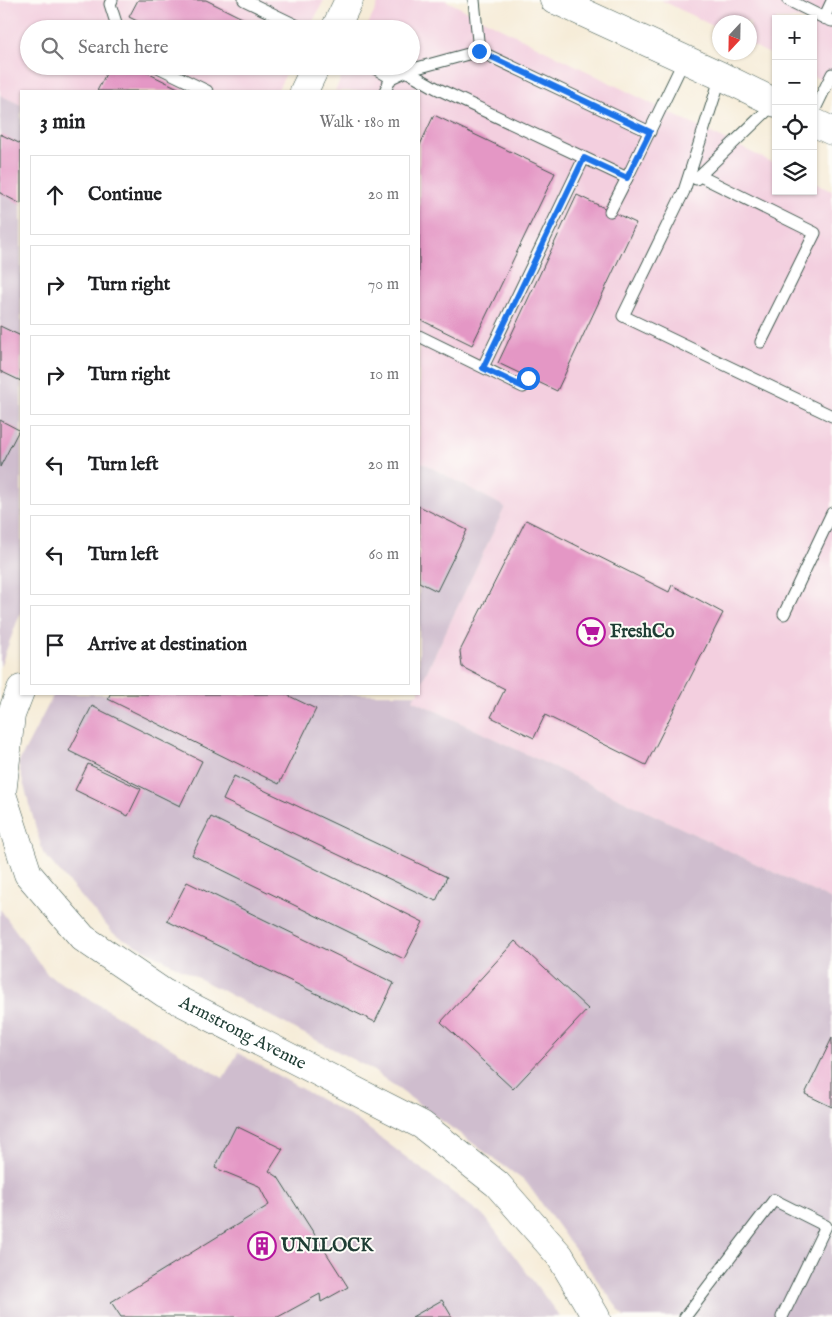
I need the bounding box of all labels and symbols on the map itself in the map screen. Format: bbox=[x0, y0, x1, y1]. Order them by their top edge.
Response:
north arrow bbox=[712, 15, 757, 60]
route end bbox=[468, 40, 491, 63]
route start bbox=[517, 367, 540, 390]
supermarket icon: FreshCo bbox=[576, 617, 606, 647]
place label: FreshCo bbox=[610, 621, 675, 644]
street label: Armstrong Avenue bbox=[174, 991, 310, 1075]
building icon: UNILOCK bbox=[247, 1231, 277, 1261]
place label: UNILOCK bbox=[280, 1235, 374, 1258]

